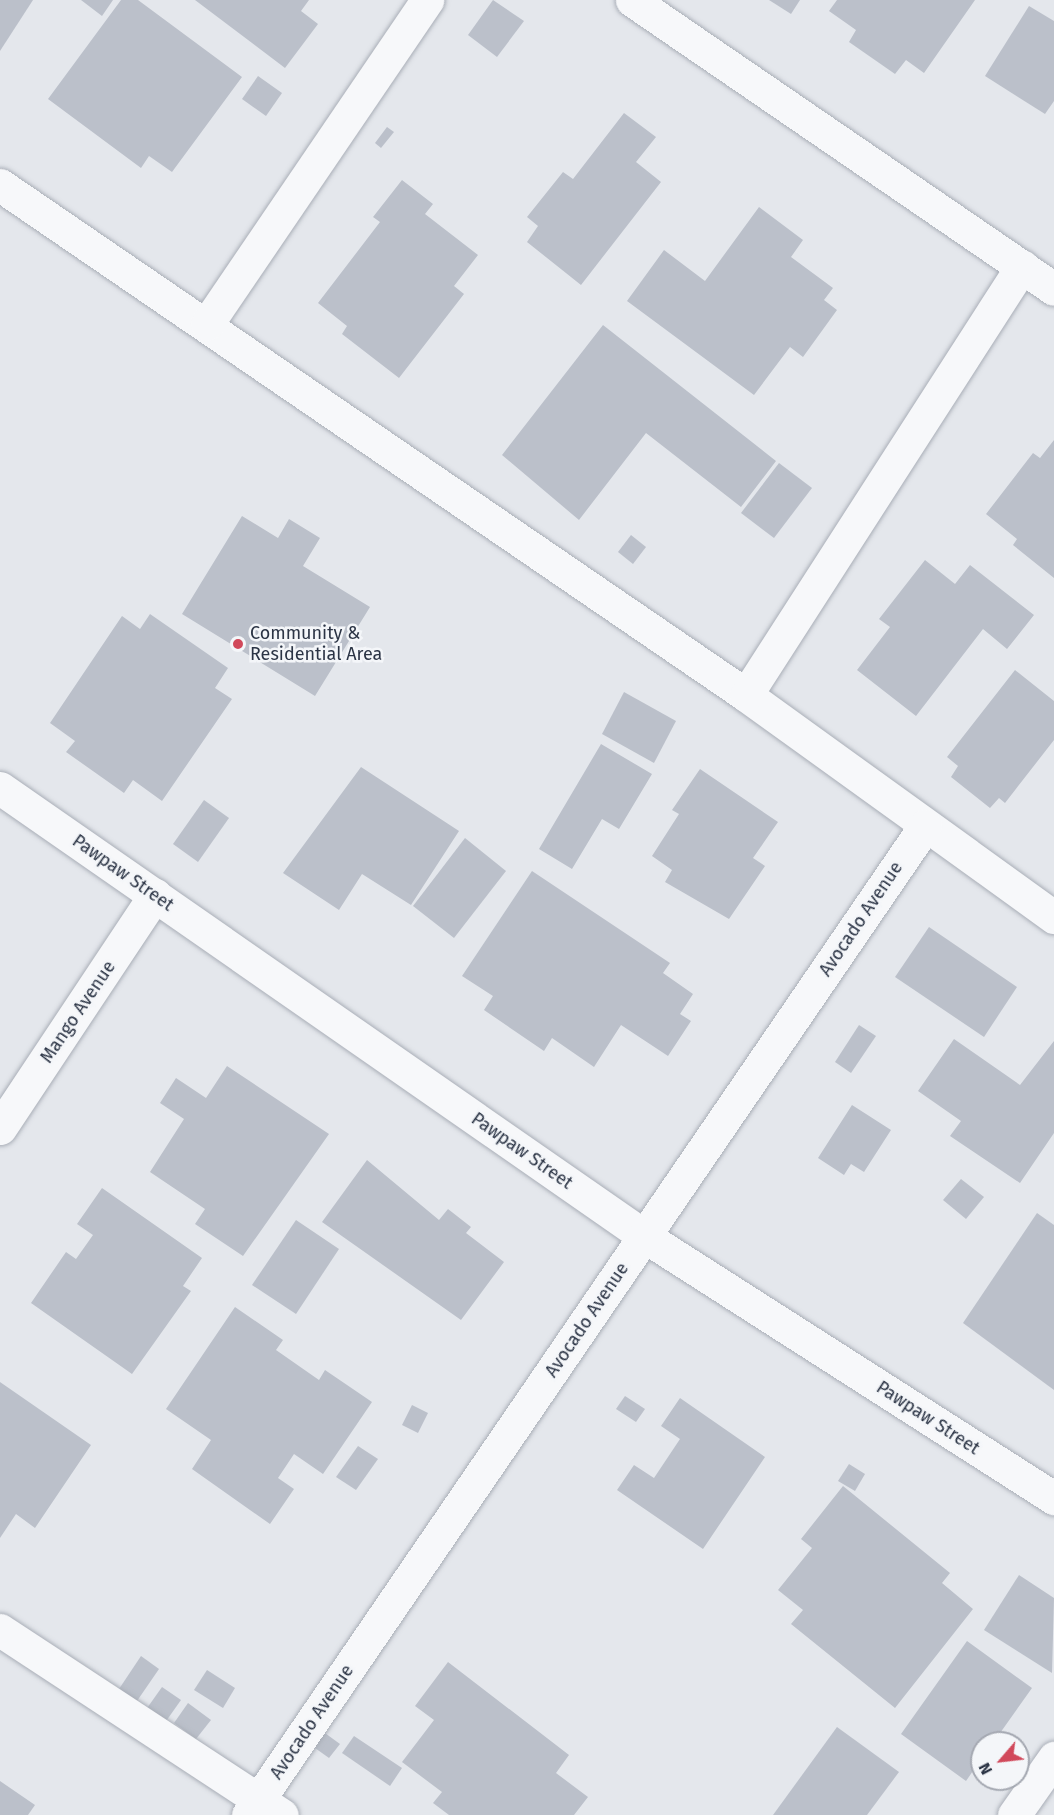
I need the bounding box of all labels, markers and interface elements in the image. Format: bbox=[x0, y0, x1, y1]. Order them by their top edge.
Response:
place label: Community & Residential Area bbox=[250, 623, 382, 666]
marker: Community & Residential Area bbox=[231, 637, 245, 651]
street label: Pawpaw Street bbox=[68, 830, 178, 916]
street label: Avocado Avenue bbox=[815, 858, 907, 980]
street label: Mango Avenue bbox=[36, 957, 120, 1067]
street label: Pawpaw Street bbox=[467, 1108, 577, 1194]
street label: Avocado Avenue bbox=[541, 1259, 633, 1381]
street label: Pawpaw Street bbox=[872, 1377, 984, 1459]
street label: Avocado Avenue bbox=[266, 1661, 358, 1783]
north arrow bbox=[970, 1731, 1030, 1791]
text: N bbox=[975, 1760, 996, 1778]

